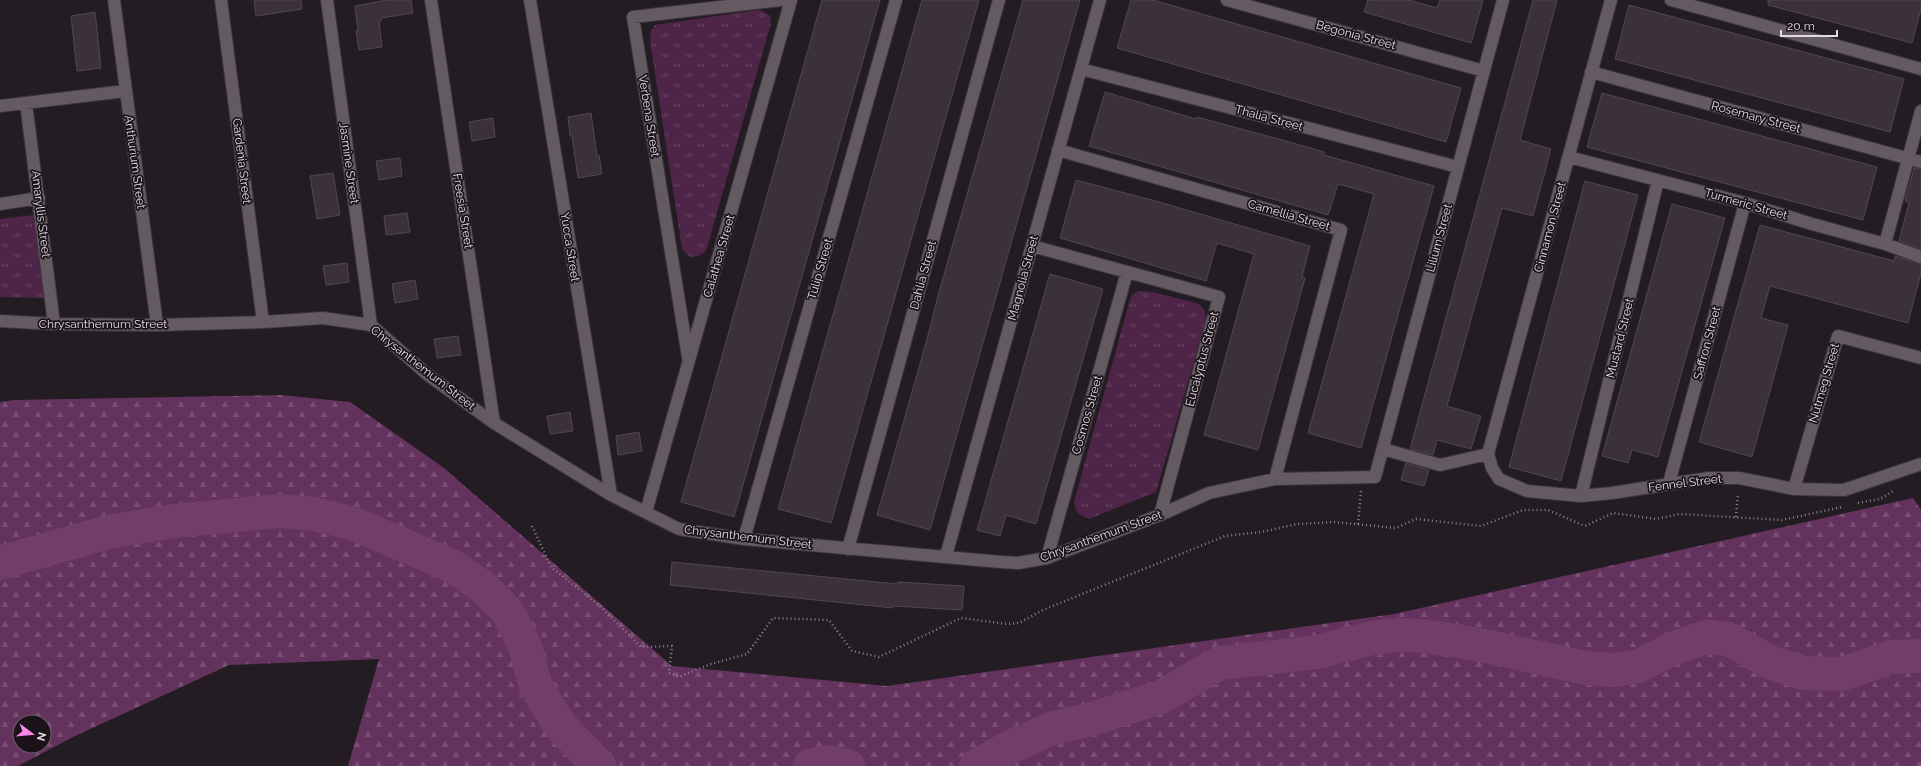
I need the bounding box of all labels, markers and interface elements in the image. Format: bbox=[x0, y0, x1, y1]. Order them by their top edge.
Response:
scale bar bbox=[1781, 12, 1837, 38]
street label: Begonia Street bbox=[1315, 18, 1397, 52]
text: 20 m bbox=[1787, 19, 1815, 33]
street label: Verbena Street bbox=[636, 74, 662, 158]
street label: Rosemary Street bbox=[1710, 98, 1802, 136]
street label: Thalia Street bbox=[1234, 102, 1304, 134]
street label: Anthurium Street bbox=[121, 114, 149, 210]
street label: Gardenia Street bbox=[230, 117, 254, 205]
street label: Jasmine Street bbox=[336, 121, 362, 205]
street label: Amaryllis Street bbox=[29, 170, 53, 258]
street label: Freesia Street bbox=[450, 172, 476, 250]
street label: Cinnamon Street bbox=[1531, 180, 1569, 274]
street label: Turmeric Street bbox=[1703, 185, 1789, 223]
street label: Camellia Street bbox=[1246, 197, 1332, 233]
street label: Lilium Street bbox=[1423, 202, 1455, 274]
street label: Yucca Street bbox=[558, 211, 582, 283]
street label: Calathea Street bbox=[700, 213, 738, 299]
street label: Magnolia Street bbox=[1005, 234, 1041, 322]
street label: Tulip Street bbox=[805, 237, 835, 301]
street label: Dahlia Street bbox=[907, 239, 939, 311]
street label: Mustard Street bbox=[1603, 297, 1637, 379]
street label: Saffron Street bbox=[1691, 305, 1723, 381]
street label: Eucalyptus Street bbox=[1183, 310, 1221, 408]
street label: Chrysanthemum Street bbox=[39, 317, 167, 331]
street label: Chrysanthemum Street bbox=[368, 323, 478, 413]
street label: Nutmeg Street bbox=[1806, 342, 1842, 424]
street label: Cosmos Street bbox=[1069, 374, 1105, 456]
street label: Fennel Street bbox=[1647, 472, 1723, 494]
street label: Chrysanthemum Street bbox=[1038, 507, 1164, 565]
street label: Chrysanthemum Street bbox=[683, 522, 813, 552]
north arrow bbox=[12, 714, 52, 754]
text: N bbox=[34, 731, 49, 742]

